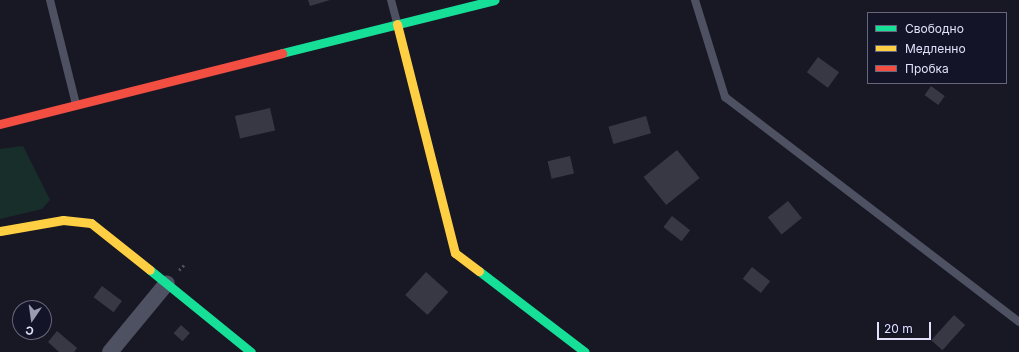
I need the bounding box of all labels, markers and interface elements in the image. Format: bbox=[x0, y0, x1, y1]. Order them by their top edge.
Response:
legend bbox=[867, 12, 1007, 84]
text: Свободно bbox=[905, 21, 964, 36]
text: Медленно bbox=[905, 41, 966, 56]
text: Пробка bbox=[905, 61, 949, 76]
north arrow bbox=[12, 300, 52, 340]
scale bar bbox=[879, 314, 933, 340]
text: 20 m bbox=[884, 321, 913, 336]
text: С bbox=[24, 323, 35, 338]

